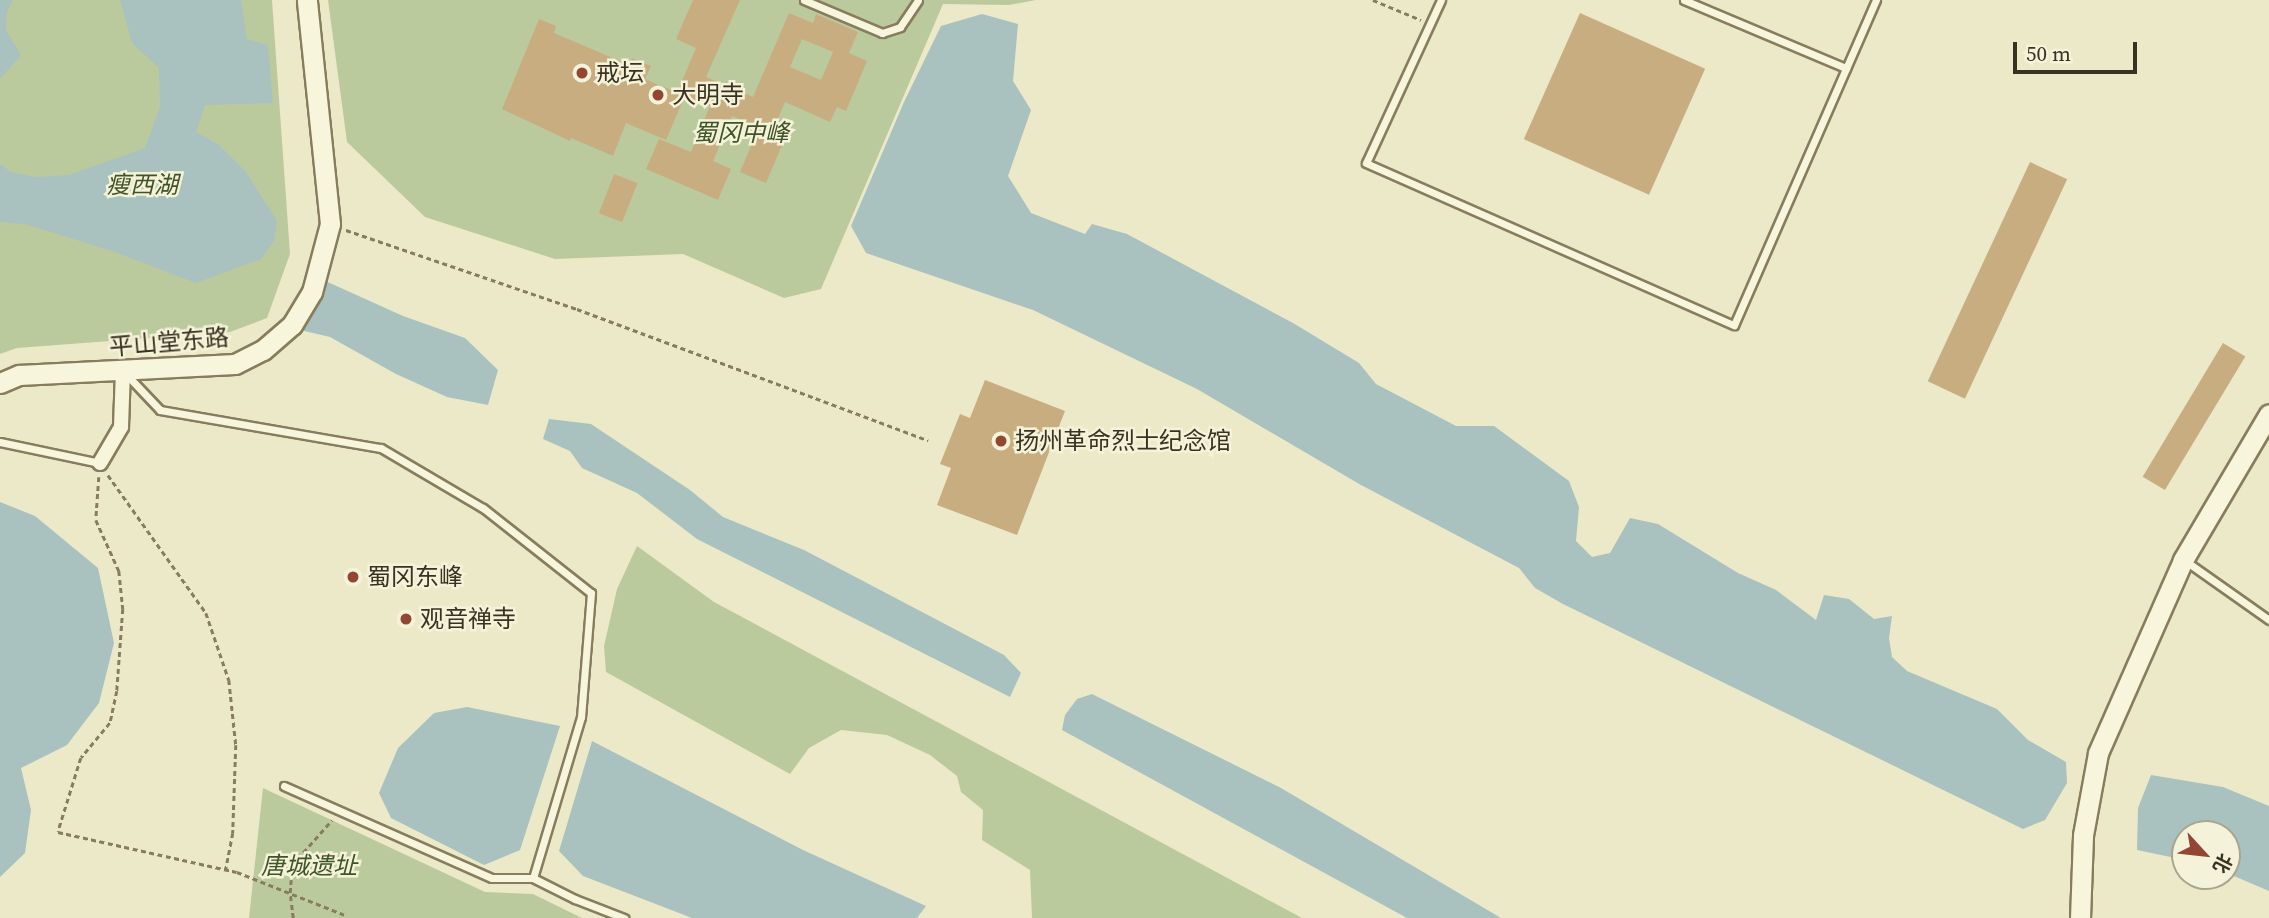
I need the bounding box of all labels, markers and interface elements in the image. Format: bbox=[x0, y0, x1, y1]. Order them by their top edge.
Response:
scale bar bbox=[2017, 28, 2141, 72]
text: 50 m bbox=[2026, 39, 2071, 68]
place label: 戒坛 bbox=[596, 59, 644, 87]
marker: 戒坛 bbox=[574, 65, 590, 81]
place label: 大明寺 bbox=[672, 81, 744, 109]
marker: 大明寺 bbox=[650, 87, 666, 103]
park label: 蜀冈中峰 bbox=[693, 119, 789, 147]
park label: 瘦西湖 bbox=[106, 171, 178, 199]
street label: 平山堂东路 bbox=[108, 322, 230, 362]
place label: 扬州革命烈士纪念馆 bbox=[1015, 427, 1231, 455]
marker: 扬州革命烈士纪念馆 bbox=[993, 433, 1009, 449]
place label: 蜀冈东峰 bbox=[367, 563, 463, 591]
marker: 蜀冈东峰 bbox=[345, 569, 361, 585]
place label: 观音禅寺 bbox=[420, 605, 516, 633]
marker: 观音禅寺 bbox=[398, 611, 414, 627]
north arrow bbox=[2171, 820, 2241, 890]
text: 北 bbox=[2207, 849, 2239, 878]
park label: 唐城遗址 bbox=[261, 852, 357, 880]

